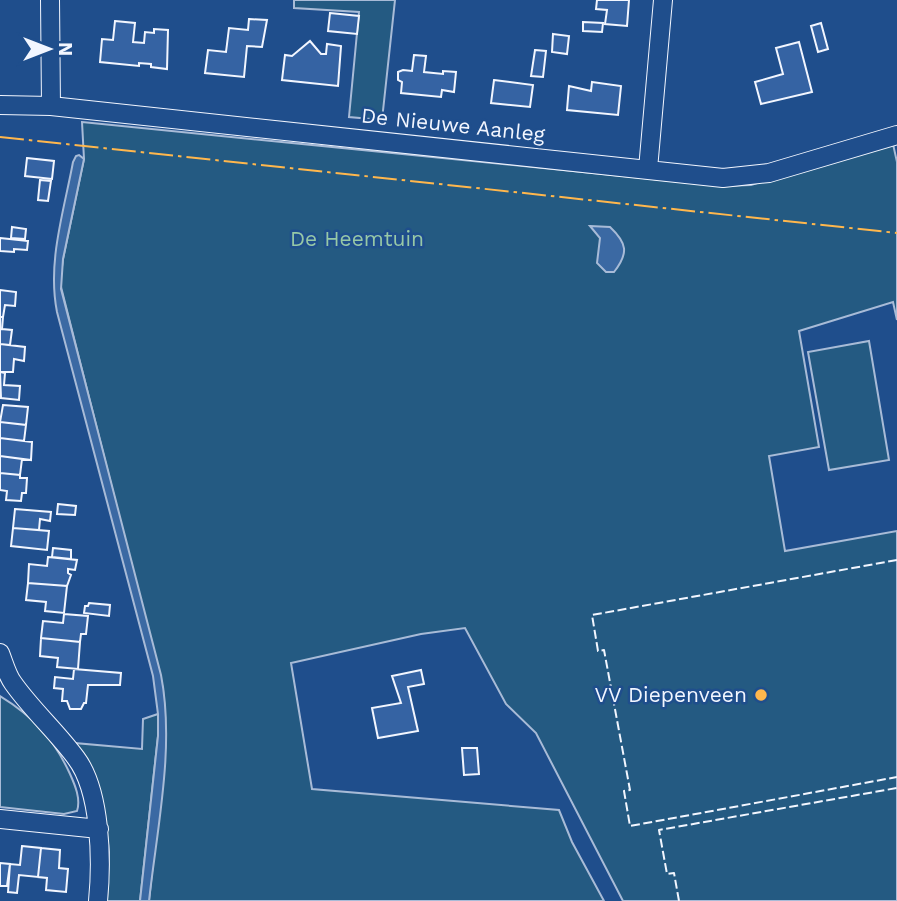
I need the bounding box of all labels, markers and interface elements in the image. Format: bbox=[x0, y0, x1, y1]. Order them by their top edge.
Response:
north arrow bbox=[14, 14, 84, 84]
text: N bbox=[54, 42, 77, 56]
street label: De Nieuwe Aanleg bbox=[360, 102, 547, 147]
park label: De Heemtuin bbox=[290, 226, 424, 251]
place label: VV Diepenveen bbox=[594, 682, 747, 707]
marker: VV Diepenveen bbox=[753, 687, 769, 703]

